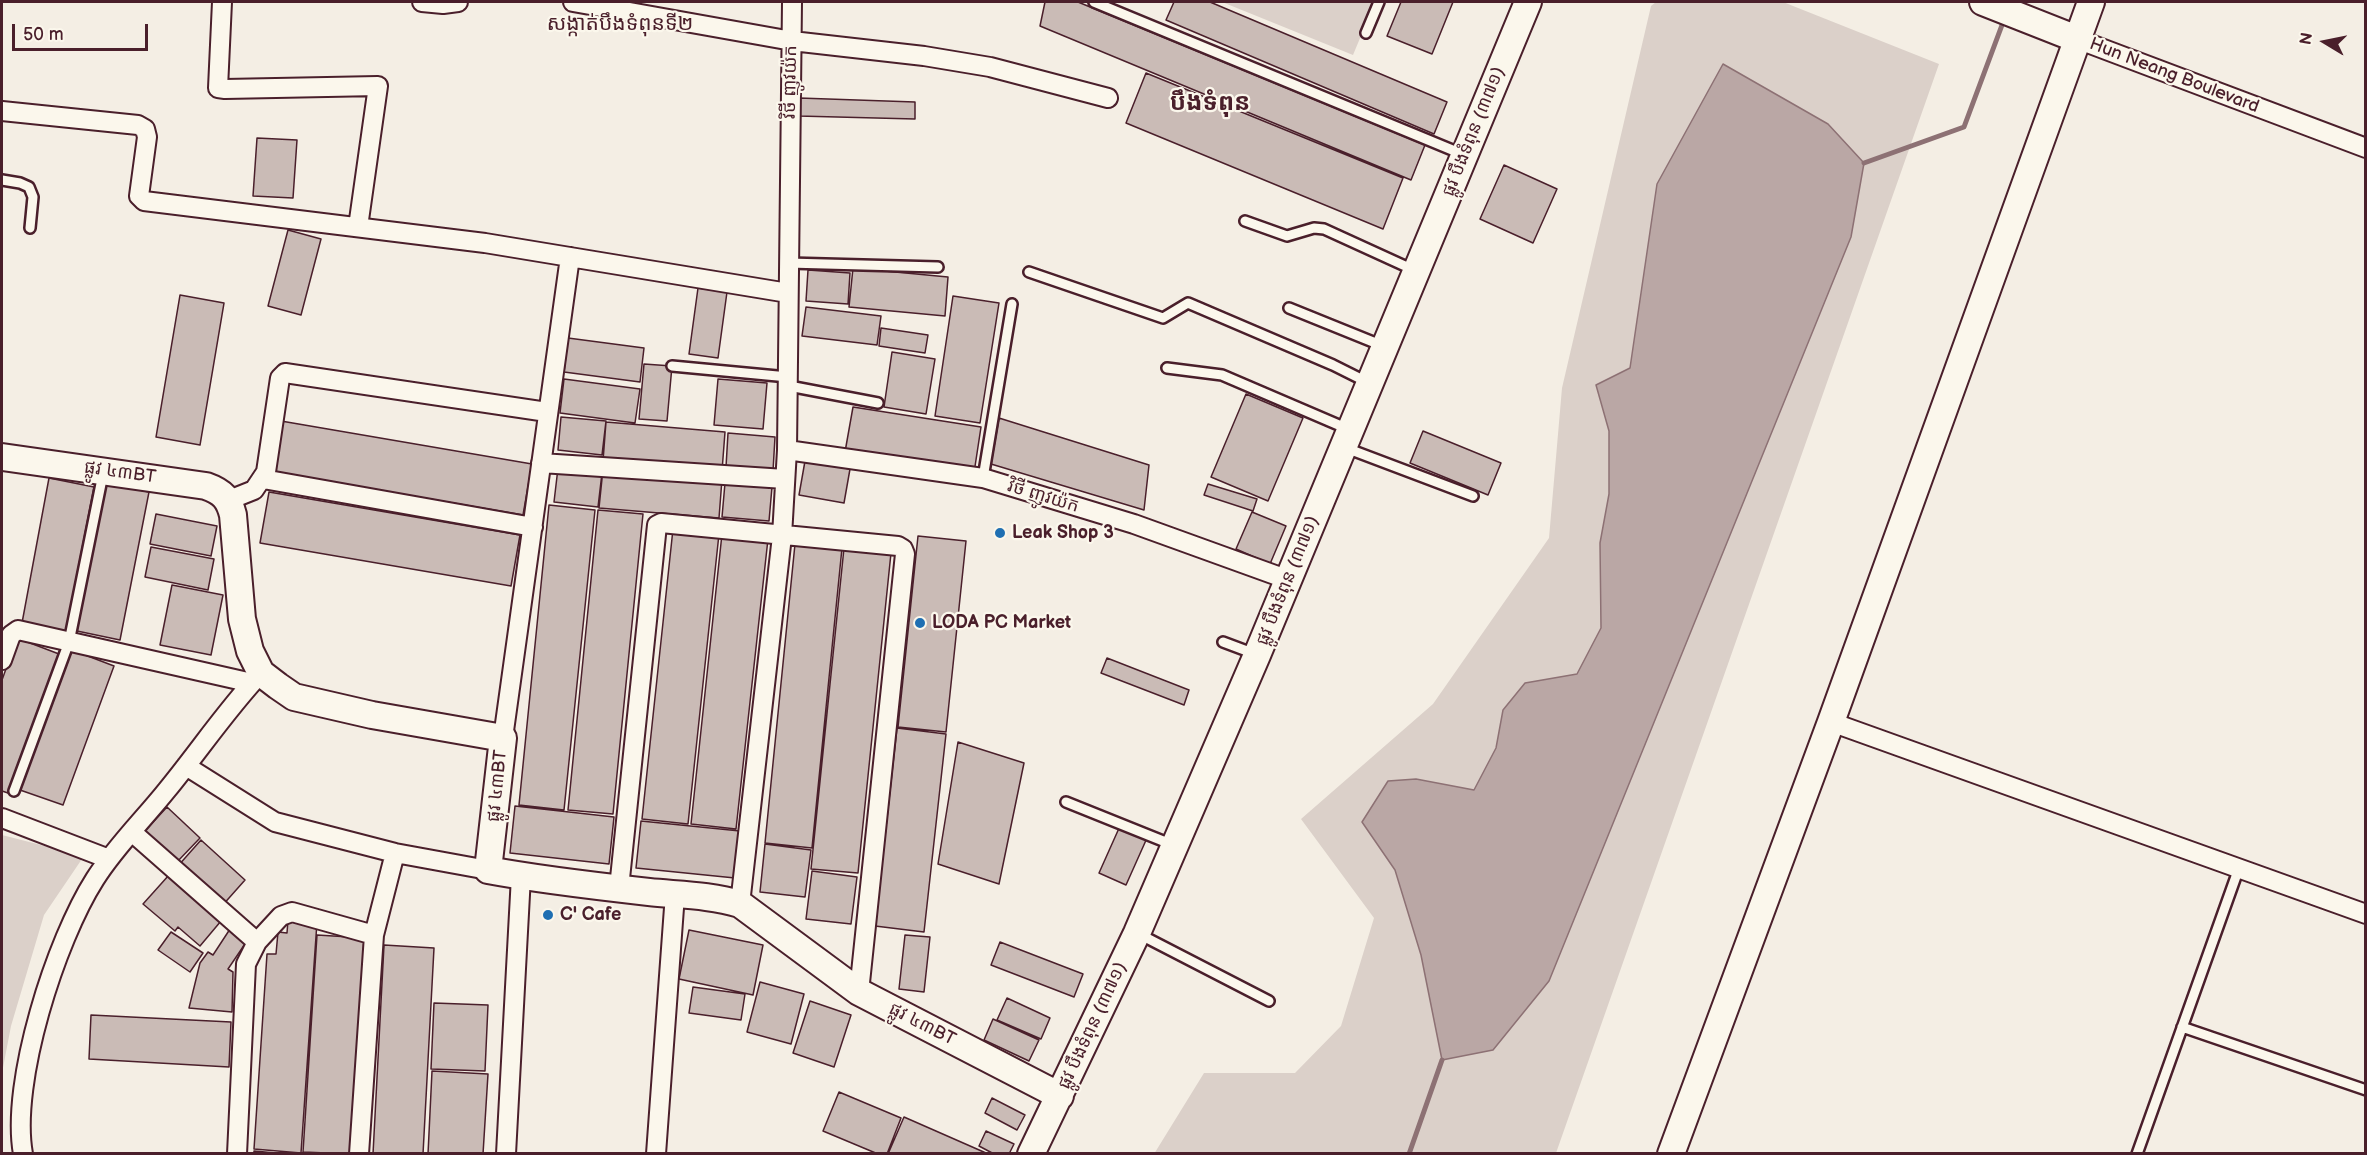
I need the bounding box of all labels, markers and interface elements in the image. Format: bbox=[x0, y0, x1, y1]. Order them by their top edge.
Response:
scale bar bbox=[15, 12, 152, 50]
district label: សង្កាត់បឹងទំពុនទី២ bbox=[547, 12, 693, 38]
north arrow bbox=[2295, 12, 2355, 72]
text: 50 m bbox=[23, 24, 64, 45]
text: N bbox=[2296, 31, 2317, 46]
street label: Hun Neang Boulevard bbox=[2086, 34, 2262, 118]
street label: វិថី ញូវយ៉ក bbox=[780, 45, 802, 119]
street label: ផ្លូវ បឹងទំពុន (៣៧១) bbox=[1438, 64, 1510, 200]
district label: បឹងទំពុន bbox=[1170, 90, 1250, 118]
street label: ផ្លូវ ៤៣BT bbox=[83, 457, 157, 489]
street label: វិថី ញូវយ៉ក bbox=[1005, 476, 1081, 518]
street label: ផ្លូវ បឹងទំពុន (៣៧១) bbox=[1252, 513, 1324, 649]
place label: Leak Shop 3 bbox=[1012, 522, 1114, 544]
marker: Leak Shop 3 bbox=[993, 526, 1007, 540]
place label: LODA PC Market bbox=[932, 612, 1071, 634]
marker: LODA PC Market bbox=[913, 616, 927, 630]
street label: ផ្លូវ ៤៣BT bbox=[483, 749, 513, 823]
place label: C' Cafe bbox=[560, 904, 621, 926]
marker: C' Cafe bbox=[541, 908, 555, 922]
street label: ផ្លូវ បឹងទំពុន (៣៧១) bbox=[1054, 959, 1132, 1093]
street label: ផ្លូវ ៤៣BT bbox=[885, 999, 959, 1051]

